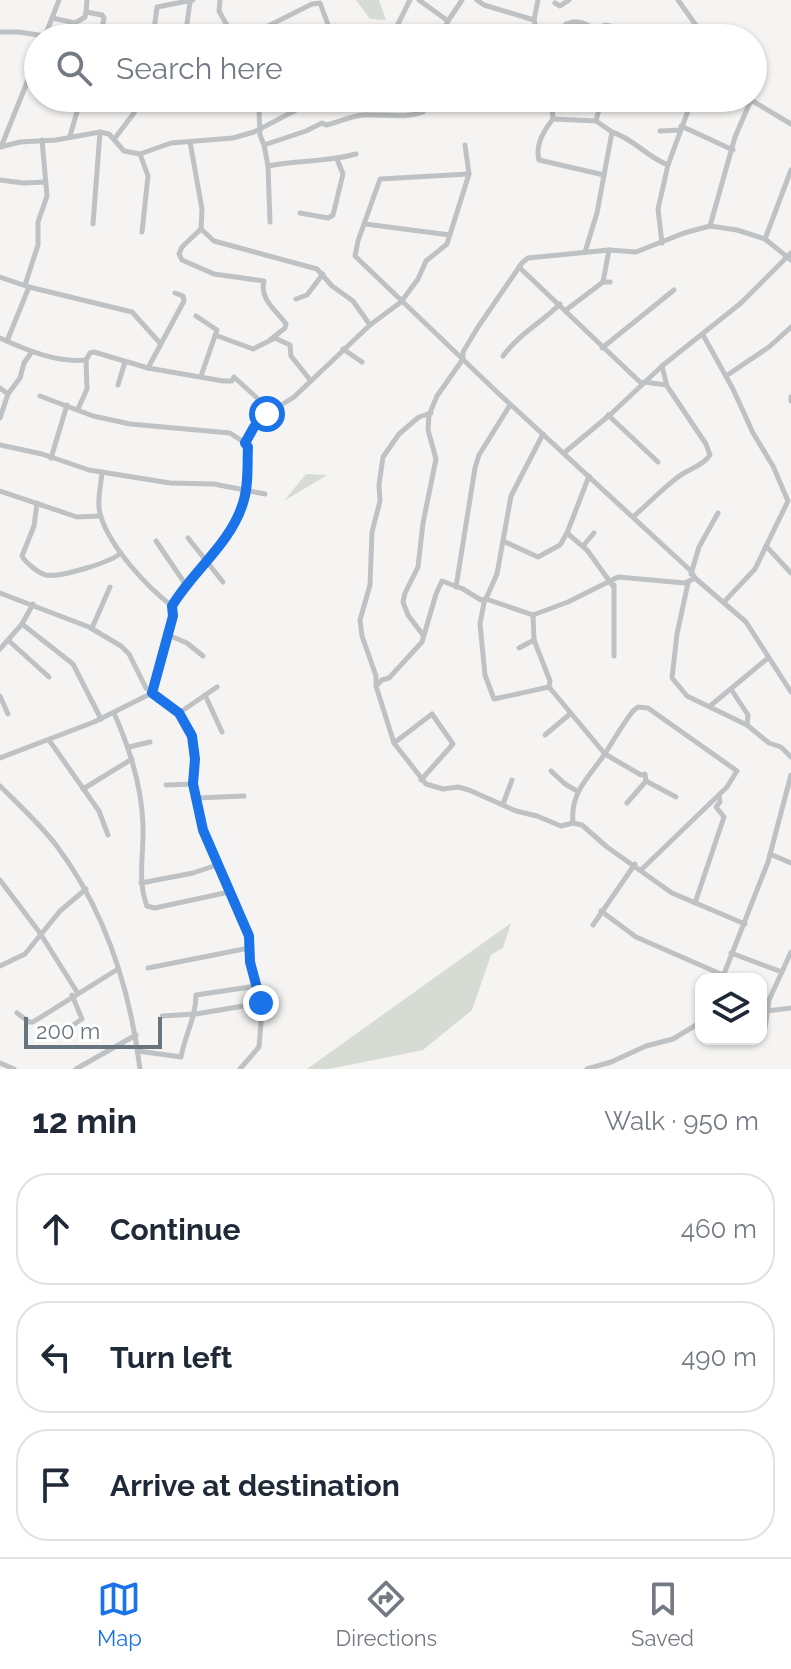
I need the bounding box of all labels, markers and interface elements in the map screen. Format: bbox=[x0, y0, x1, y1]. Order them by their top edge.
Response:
search box bbox=[24, 24, 767, 112]
icon: search bbox=[52, 46, 96, 90]
text: Search here bbox=[116, 51, 283, 86]
route start bbox=[249, 396, 285, 432]
map controls bbox=[695, 973, 767, 1045]
button: layers bbox=[695, 973, 767, 1045]
route end bbox=[243, 985, 279, 1021]
scale bar bbox=[24, 1013, 162, 1049]
text: 200 m bbox=[36, 1018, 100, 1044]
text: 12 min bbox=[32, 1101, 137, 1141]
text: Walk · 950 m bbox=[604, 1106, 759, 1136]
icon: ahead bbox=[34, 1207, 78, 1251]
text: Continue bbox=[110, 1212, 241, 1247]
text: 460 m bbox=[681, 1214, 757, 1244]
icon: left bbox=[34, 1335, 78, 1379]
text: Turn left bbox=[110, 1340, 232, 1375]
text: 490 m bbox=[681, 1342, 757, 1372]
icon: arrive bbox=[34, 1463, 78, 1507]
text: Arrive at destination bbox=[110, 1468, 400, 1503]
tab: Map bbox=[97, 1577, 142, 1651]
tab: Directions bbox=[336, 1577, 437, 1651]
tab: Saved bbox=[631, 1577, 694, 1651]

